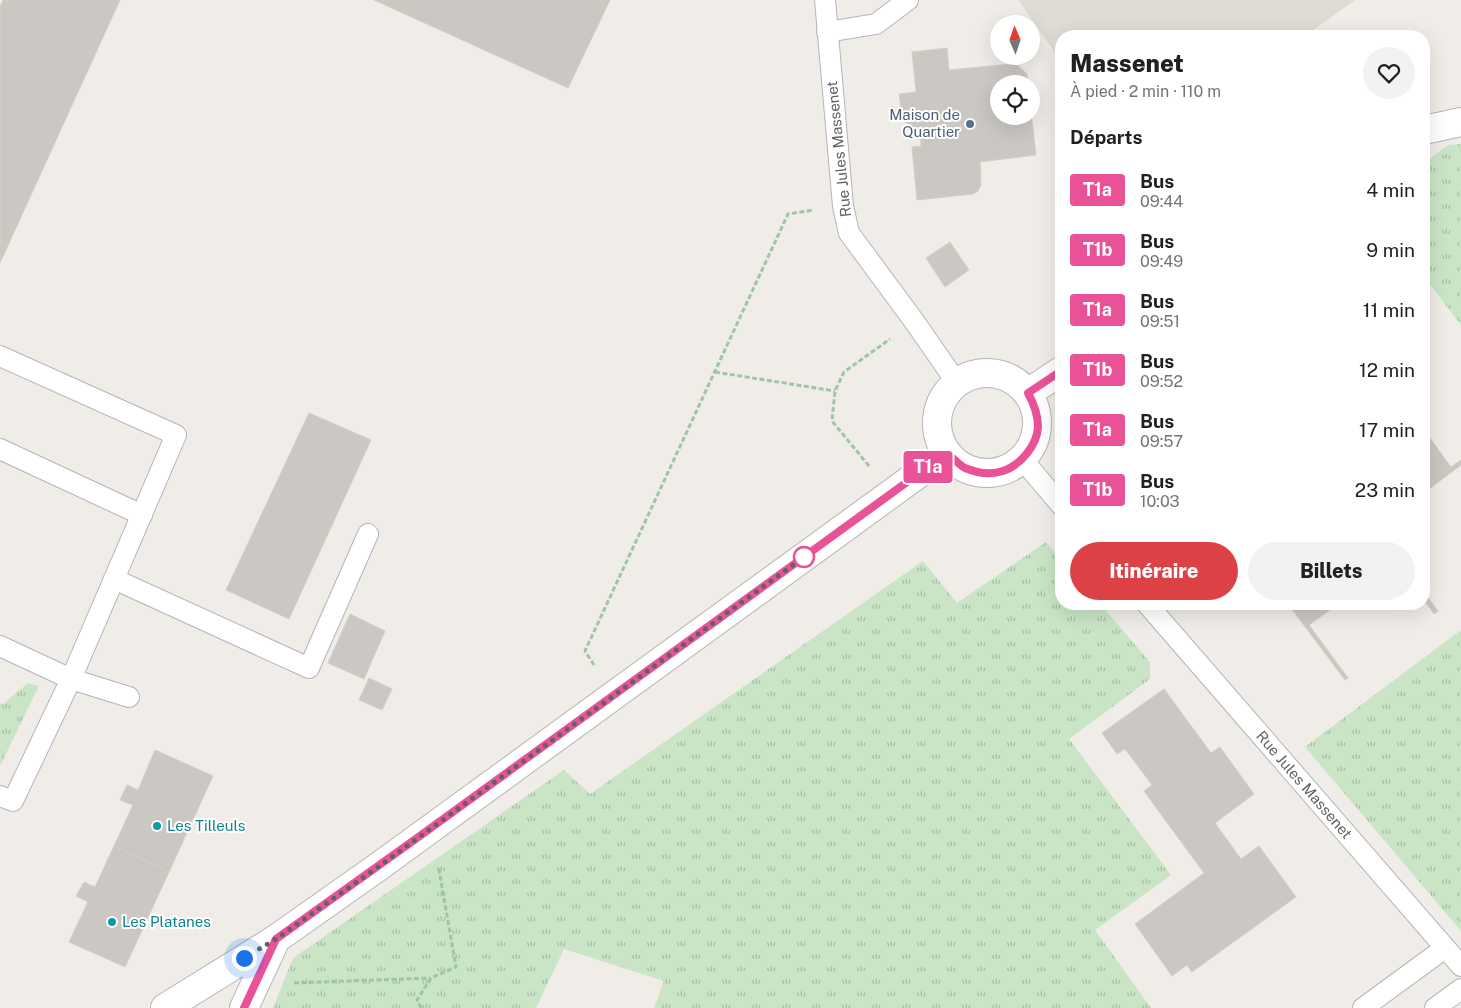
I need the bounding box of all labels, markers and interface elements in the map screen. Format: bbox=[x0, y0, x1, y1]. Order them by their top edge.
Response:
north arrow bbox=[990, 15, 1040, 65]
map controls bbox=[990, 15, 1040, 125]
button: heart bbox=[1363, 47, 1415, 99]
text: Massenet bbox=[1070, 49, 1184, 77]
button: locate bbox=[990, 75, 1040, 125]
street label: Rue Jules Massenet bbox=[823, 80, 854, 218]
text: À pied · 2 min · 110 m bbox=[1070, 82, 1221, 101]
place label: Maison de Quartier bbox=[889, 106, 960, 140]
marker: Maison de Quartier bbox=[964, 118, 976, 130]
text: Départs bbox=[1070, 126, 1142, 148]
text: Bus bbox=[1140, 170, 1174, 192]
text: T1a bbox=[1083, 179, 1112, 200]
text: 4 min bbox=[1366, 179, 1415, 201]
text: 09:44 bbox=[1140, 192, 1183, 211]
text: Bus bbox=[1140, 230, 1174, 252]
text: T1b bbox=[1083, 239, 1112, 260]
text: 9 min bbox=[1366, 239, 1415, 261]
text: 09:49 bbox=[1140, 252, 1183, 271]
text: Bus bbox=[1140, 290, 1174, 312]
text: T1a bbox=[1083, 299, 1112, 320]
text: 11 min bbox=[1363, 299, 1415, 321]
text: 09:51 bbox=[1140, 312, 1180, 331]
text: Bus bbox=[1140, 350, 1174, 372]
text: T1b bbox=[1083, 359, 1112, 380]
text: 12 min bbox=[1359, 359, 1415, 381]
text: 09:52 bbox=[1140, 372, 1183, 391]
text: Bus bbox=[1140, 410, 1174, 432]
text: T1a bbox=[1083, 419, 1112, 440]
text: 17 min bbox=[1359, 419, 1415, 441]
text: 09:57 bbox=[1140, 432, 1183, 451]
line badge: T1a bbox=[899, 451, 957, 483]
text: T1a bbox=[914, 456, 943, 477]
text: Bus bbox=[1140, 470, 1174, 492]
text: T1b bbox=[1083, 479, 1112, 500]
text: 23 min bbox=[1355, 479, 1415, 501]
text: 10:03 bbox=[1140, 492, 1180, 511]
button: Itinéraire bbox=[1070, 542, 1238, 600]
button: Billets bbox=[1248, 542, 1415, 600]
unlabelled marker bbox=[793, 546, 815, 568]
street label: Rue Jules Massenet bbox=[1253, 727, 1356, 842]
place label: Les Tilleuls bbox=[167, 817, 245, 834]
marker: Les Tilleuls bbox=[151, 820, 163, 832]
place label: Les Platanes bbox=[122, 913, 211, 930]
marker: Les Platanes bbox=[106, 916, 118, 928]
your location bbox=[232, 946, 257, 971]

